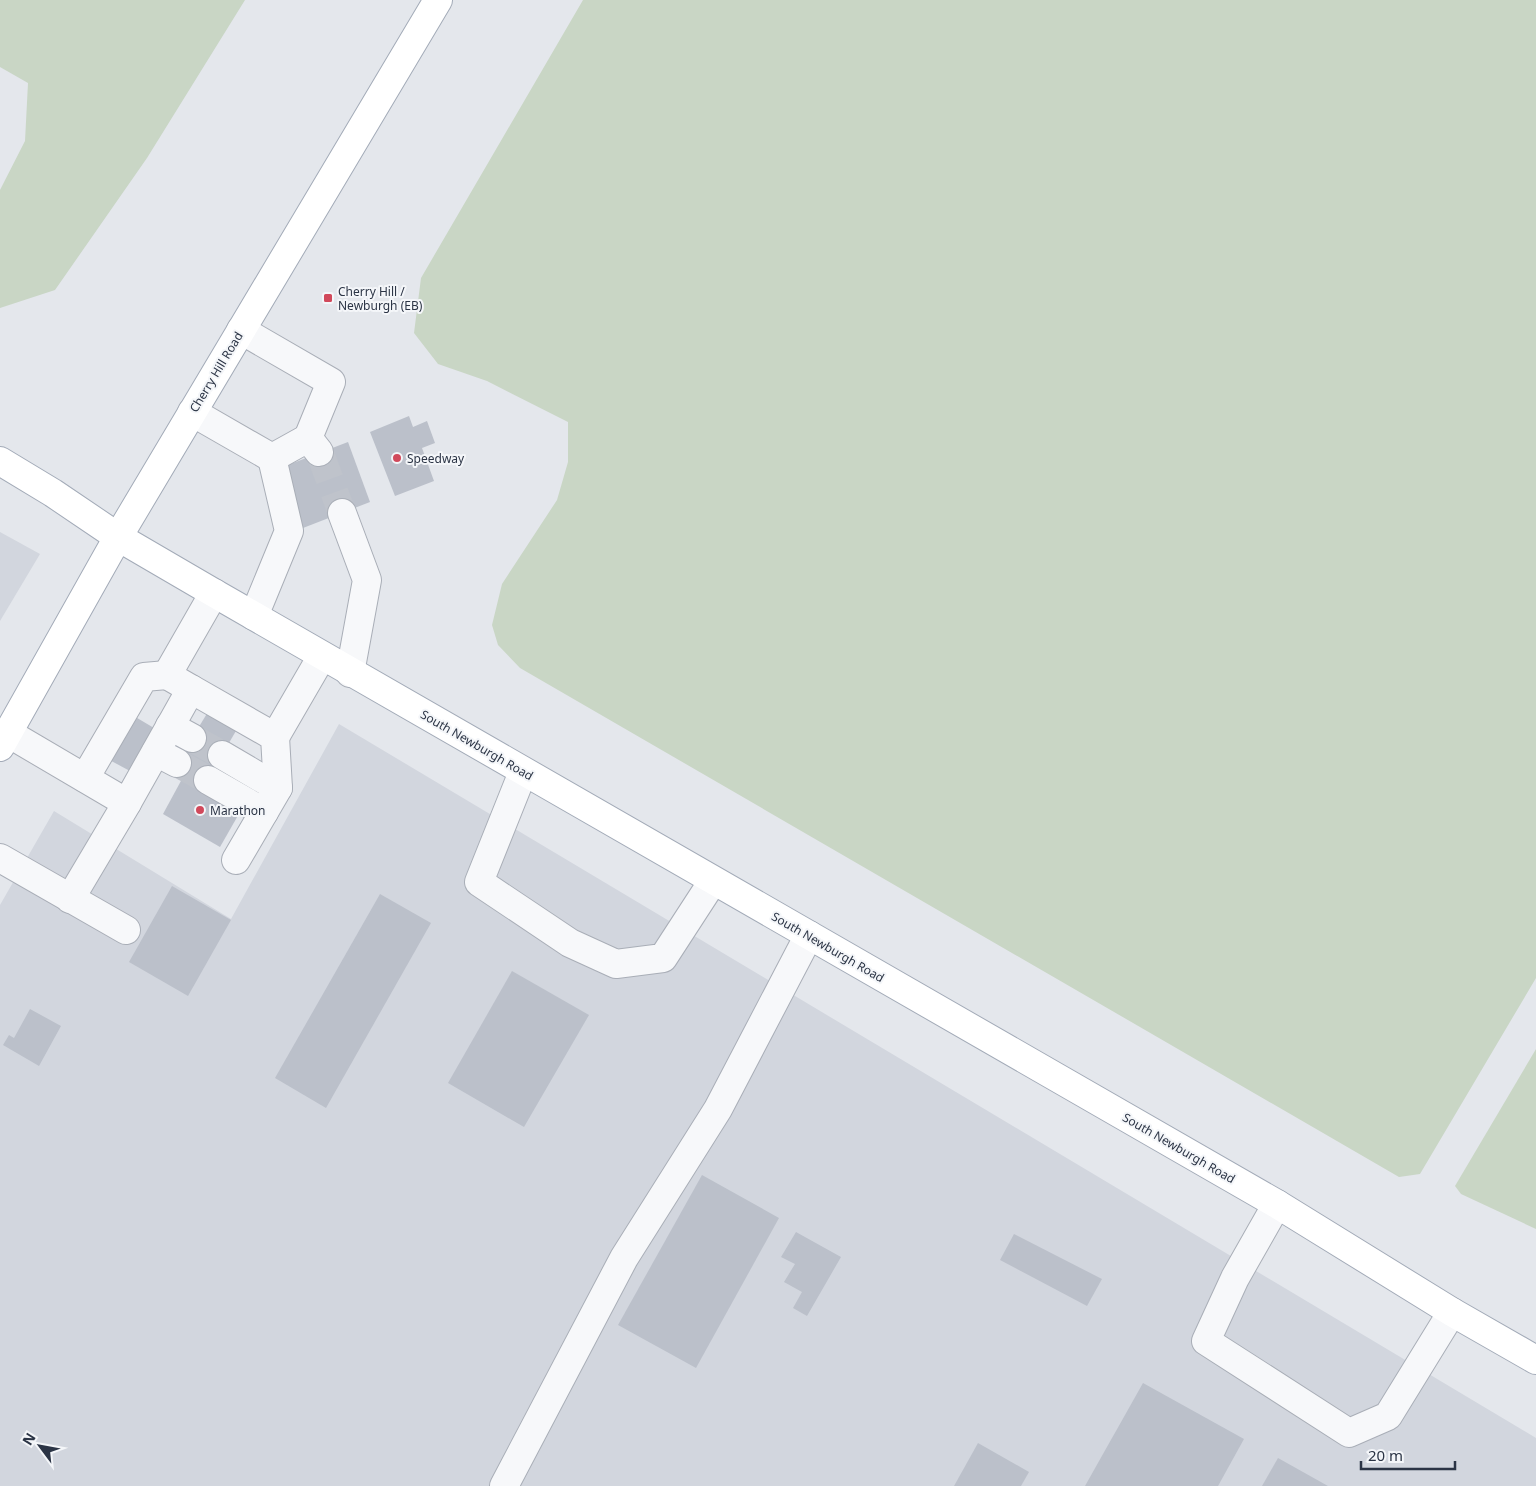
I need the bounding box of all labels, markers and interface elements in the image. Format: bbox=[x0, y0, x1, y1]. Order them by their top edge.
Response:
place label: Cherry Hill / Newburgh (EB) bbox=[338, 283, 423, 314]
marker: Cherry Hill / Newburgh (EB) bbox=[322, 292, 334, 304]
street label: Cherry Hill Road bbox=[185, 329, 247, 415]
place label: Speedway bbox=[407, 450, 465, 467]
marker: Speedway bbox=[391, 452, 403, 464]
street label: South Newburgh Road bbox=[417, 706, 537, 784]
place label: Marathon bbox=[210, 802, 266, 819]
marker: Marathon bbox=[194, 804, 206, 816]
street label: South Newburgh Road bbox=[768, 908, 888, 986]
street label: South Newburgh Road bbox=[1119, 1109, 1239, 1187]
north arrow bbox=[15, 1421, 65, 1471]
text: N bbox=[17, 1429, 40, 1449]
scale bar bbox=[1361, 1438, 1455, 1470]
text: 20 m bbox=[1368, 1445, 1403, 1465]

